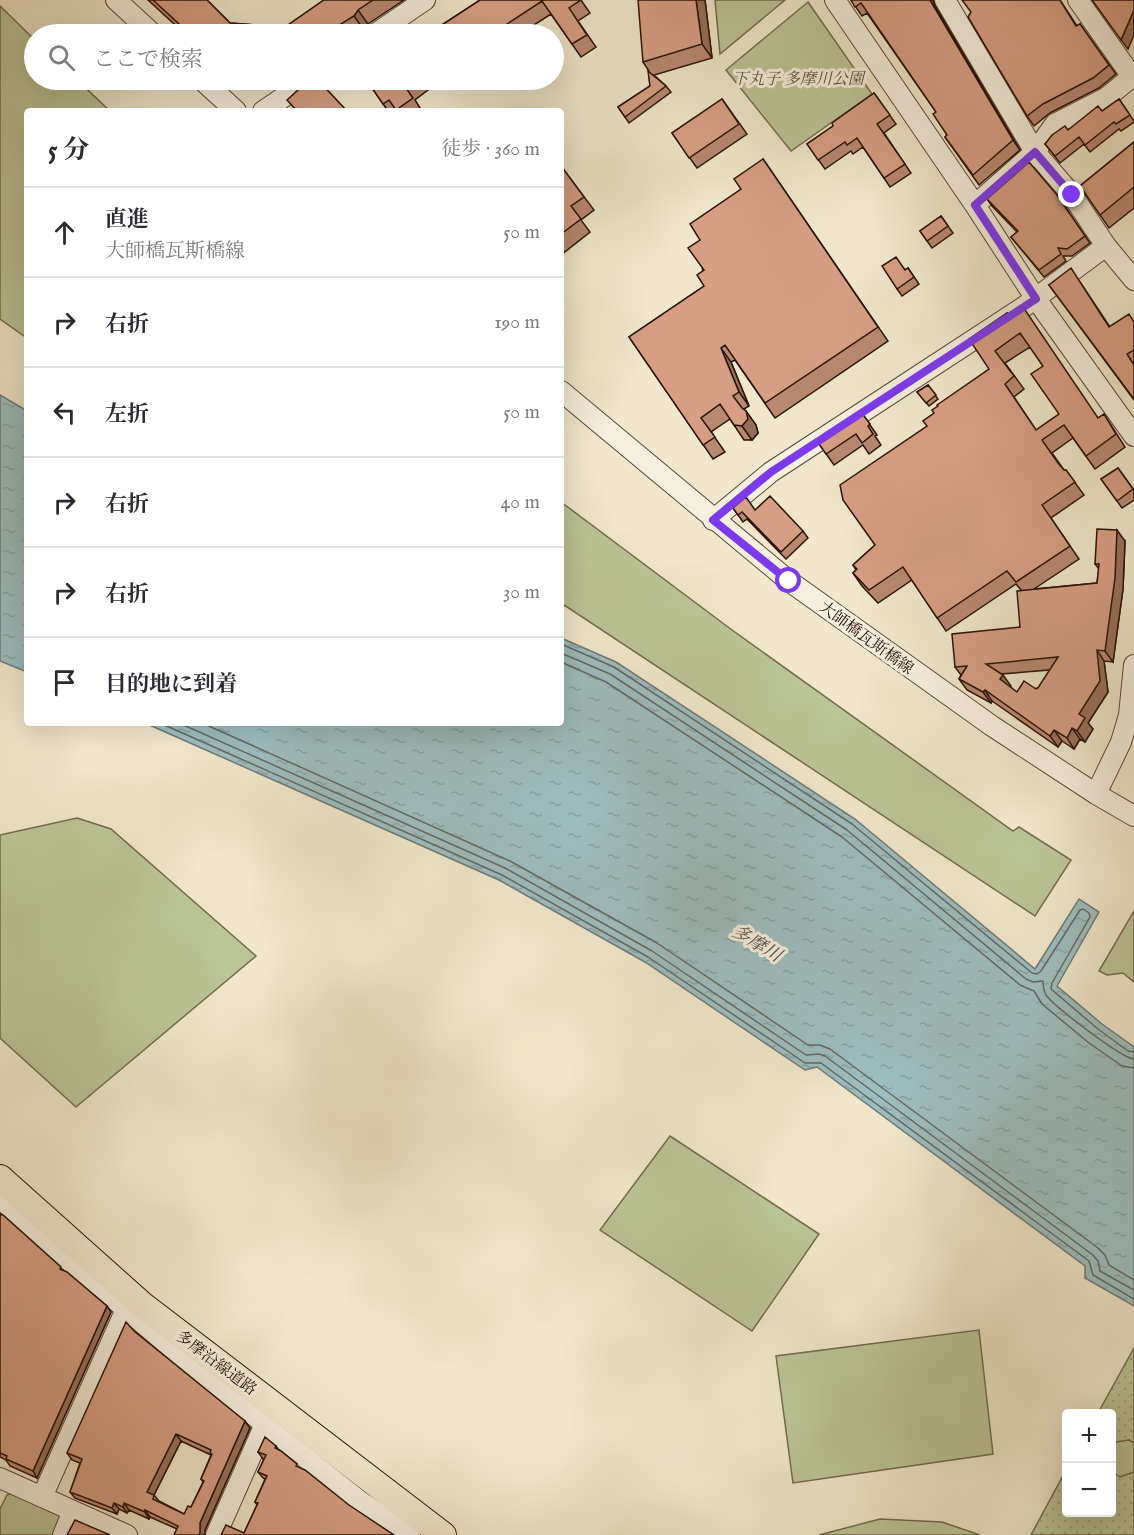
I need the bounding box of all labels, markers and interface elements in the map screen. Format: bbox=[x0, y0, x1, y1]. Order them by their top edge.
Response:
search box bbox=[24, 24, 564, 90]
icon: search bbox=[45, 41, 78, 74]
text: ここで検索 bbox=[93, 46, 203, 74]
park label: 下丸子 多摩川公園 bbox=[732, 70, 867, 90]
text: 5 分 bbox=[48, 134, 89, 167]
text: 徒歩 · 360 m bbox=[441, 137, 540, 162]
route end bbox=[1058, 181, 1084, 207]
text: 直進 bbox=[105, 206, 149, 234]
icon: ahead bbox=[48, 216, 81, 249]
text: 50 m bbox=[503, 220, 540, 245]
text: 大師橋瓦斯橋線 bbox=[105, 239, 245, 264]
icon: right bbox=[48, 306, 81, 339]
text: 190 m bbox=[494, 310, 540, 335]
text: 右折 bbox=[105, 311, 149, 339]
icon: left bbox=[48, 396, 81, 429]
text: 50 m bbox=[503, 400, 540, 425]
text: 左折 bbox=[105, 401, 149, 429]
icon: right bbox=[48, 486, 81, 519]
text: 40 m bbox=[501, 490, 540, 515]
text: 右折 bbox=[105, 491, 149, 519]
route start bbox=[775, 567, 801, 593]
icon: right bbox=[48, 576, 81, 609]
text: 30 m bbox=[503, 580, 540, 605]
text: 右折 bbox=[105, 581, 149, 609]
street label: 大師橋瓦斯橋線 bbox=[815, 598, 917, 680]
icon: arrive bbox=[48, 666, 81, 699]
text: 目的地に到着 bbox=[105, 671, 237, 699]
water label: 多摩川 bbox=[727, 921, 787, 969]
street label: 多摩沿線道路 bbox=[171, 1327, 260, 1400]
map controls bbox=[1062, 1409, 1116, 1517]
button: + bbox=[1062, 1409, 1116, 1463]
button: − bbox=[1062, 1463, 1116, 1517]

